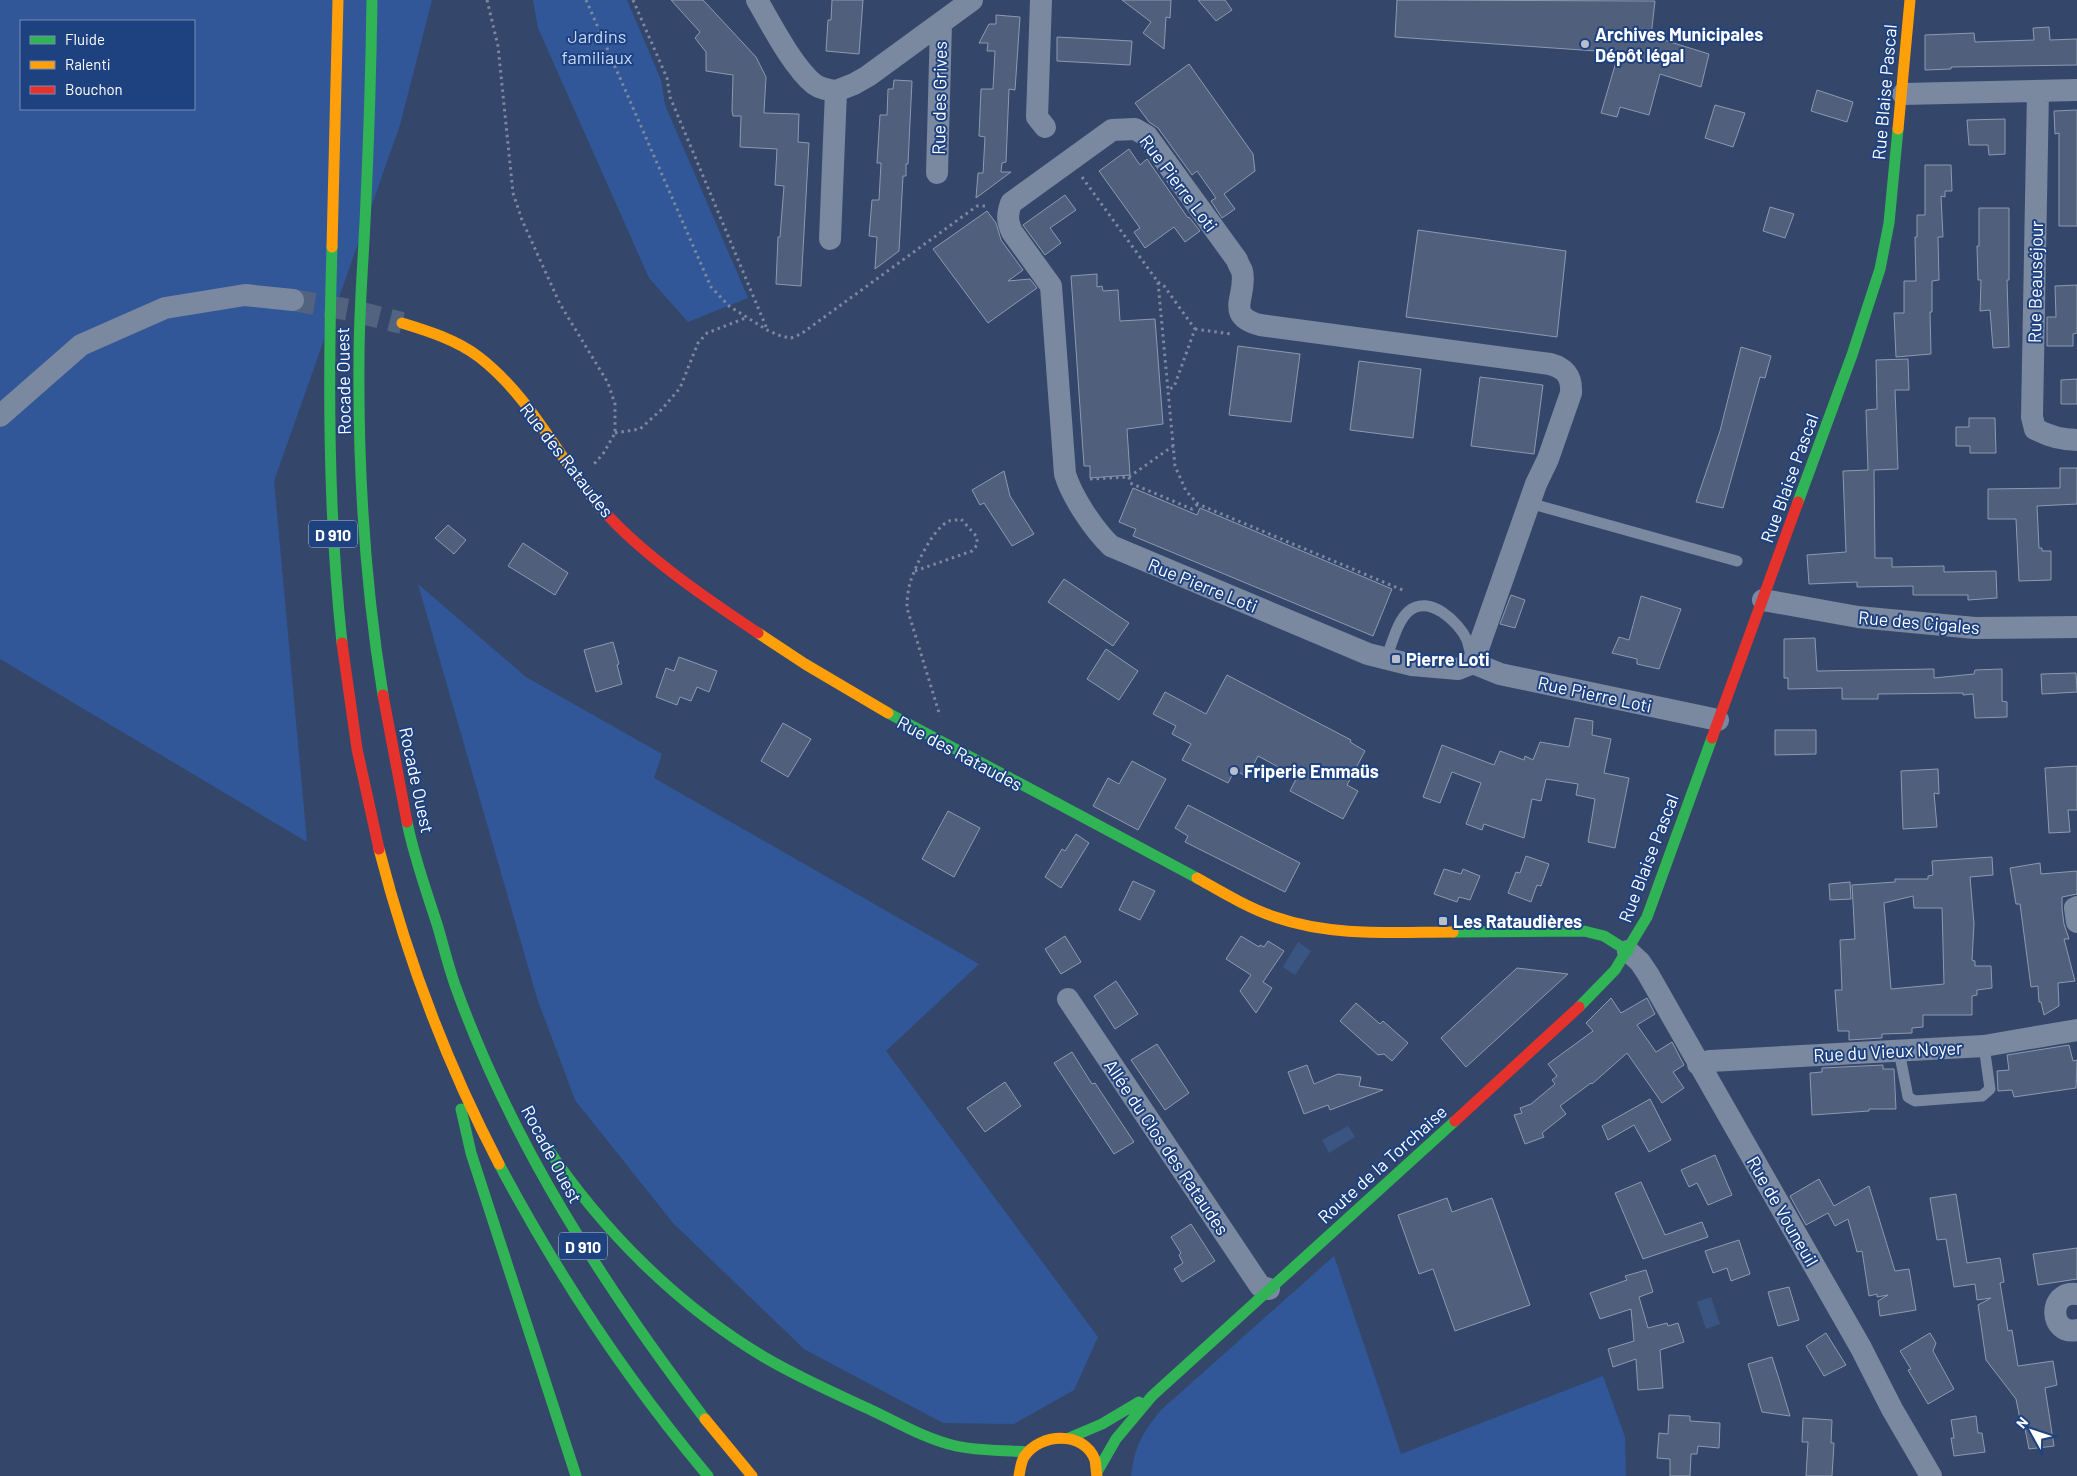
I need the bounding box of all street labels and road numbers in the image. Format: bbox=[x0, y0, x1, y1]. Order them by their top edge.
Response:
street label: Rue Blaise Pascal bbox=[1867, 23, 1901, 161]
street label: Rue des Grives bbox=[927, 41, 951, 155]
street label: Rue Pierre Loti bbox=[1135, 130, 1223, 236]
street label: Rue Beauséjour bbox=[2023, 220, 2047, 343]
street label: Rocade Ouest bbox=[331, 327, 355, 435]
street label: Rue des Rataudes bbox=[516, 399, 618, 521]
street label: Rue Blaise Pascal bbox=[1755, 410, 1823, 546]
road number: D 910 bbox=[309, 520, 357, 548]
street label: Rue Pierre Loti bbox=[1145, 553, 1261, 617]
street label: Rue des Cigales bbox=[1857, 606, 1981, 638]
street label: Rue Pierre Loti bbox=[1536, 671, 1654, 717]
street label: Rue des Rataudes bbox=[894, 711, 1026, 795]
street label: Rocade Ouest bbox=[395, 725, 439, 835]
street label: Rue Blaise Pascal bbox=[1613, 791, 1683, 925]
street label: Rue du Vieux Noyer bbox=[1813, 1036, 1964, 1066]
street label: Allée du Clos des Rataudes bbox=[1100, 1055, 1234, 1239]
street label: Route de la Torchaise bbox=[1313, 1100, 1451, 1228]
street label: Rocade Ouest bbox=[517, 1101, 587, 1207]
street label: Rue de Vouneuil bbox=[1743, 1152, 1823, 1270]
road number: D 910 bbox=[559, 1232, 607, 1260]

